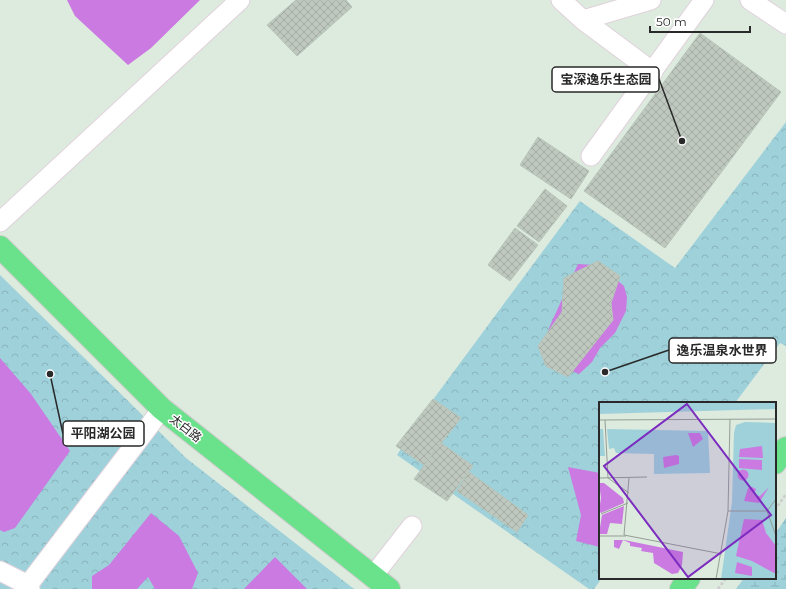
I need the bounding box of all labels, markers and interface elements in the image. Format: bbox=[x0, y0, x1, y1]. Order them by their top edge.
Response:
scale bar bbox=[650, 8, 750, 34]
text: 50 m bbox=[656, 14, 687, 29]
callout: 宝深逸乐生态园 bbox=[552, 67, 659, 92]
text: 宝深逸乐生态园 bbox=[560, 71, 652, 87]
callout: 逸乐温泉水世界 bbox=[669, 338, 776, 363]
text: 逸乐温泉水世界 bbox=[676, 342, 768, 358]
inset map bbox=[599, 402, 776, 579]
street label: 太白路 bbox=[167, 411, 205, 445]
callout: 平阳湖公园 bbox=[63, 421, 144, 446]
text: 平阳湖公园 bbox=[70, 425, 136, 441]

